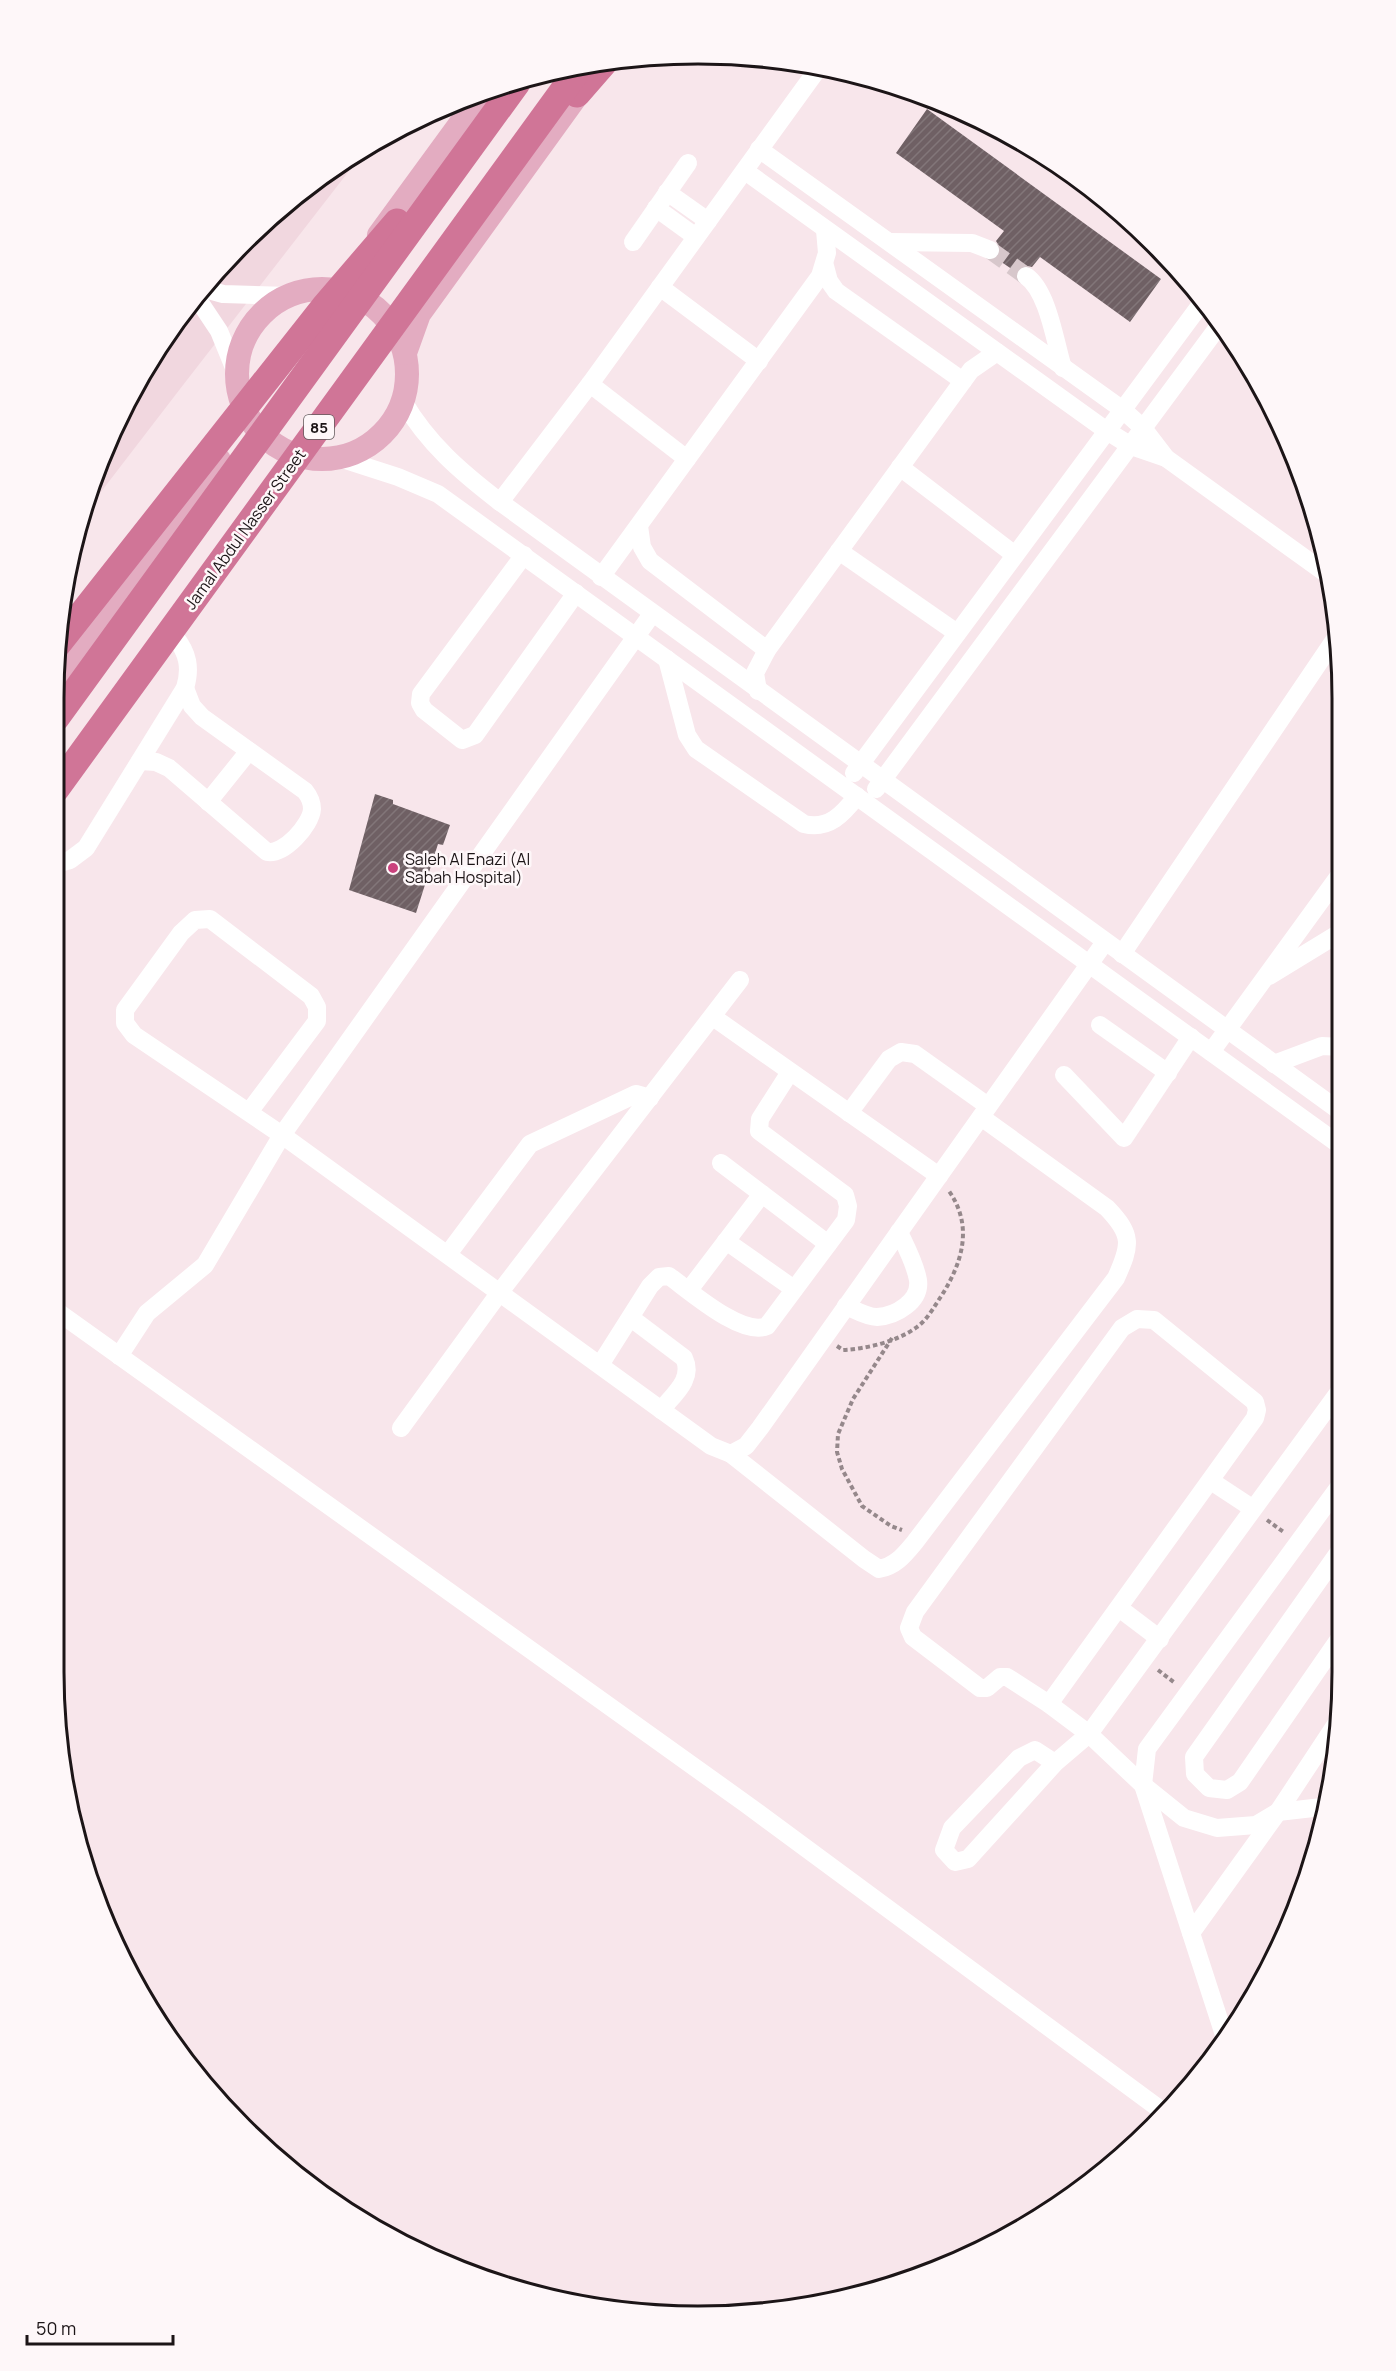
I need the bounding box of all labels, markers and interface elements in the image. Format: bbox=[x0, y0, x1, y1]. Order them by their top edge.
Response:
road number: 85 bbox=[304, 415, 334, 439]
street label: Jamal Abdul Nasser Street bbox=[179, 444, 311, 614]
place label: Saleh Al Enazi (Al Sabah Hospital) bbox=[405, 848, 530, 888]
marker: Saleh Al Enazi (Al Sabah Hospital) bbox=[386, 861, 400, 875]
scale bar bbox=[27, 2308, 172, 2346]
text: 50 m bbox=[36, 2316, 76, 2340]

